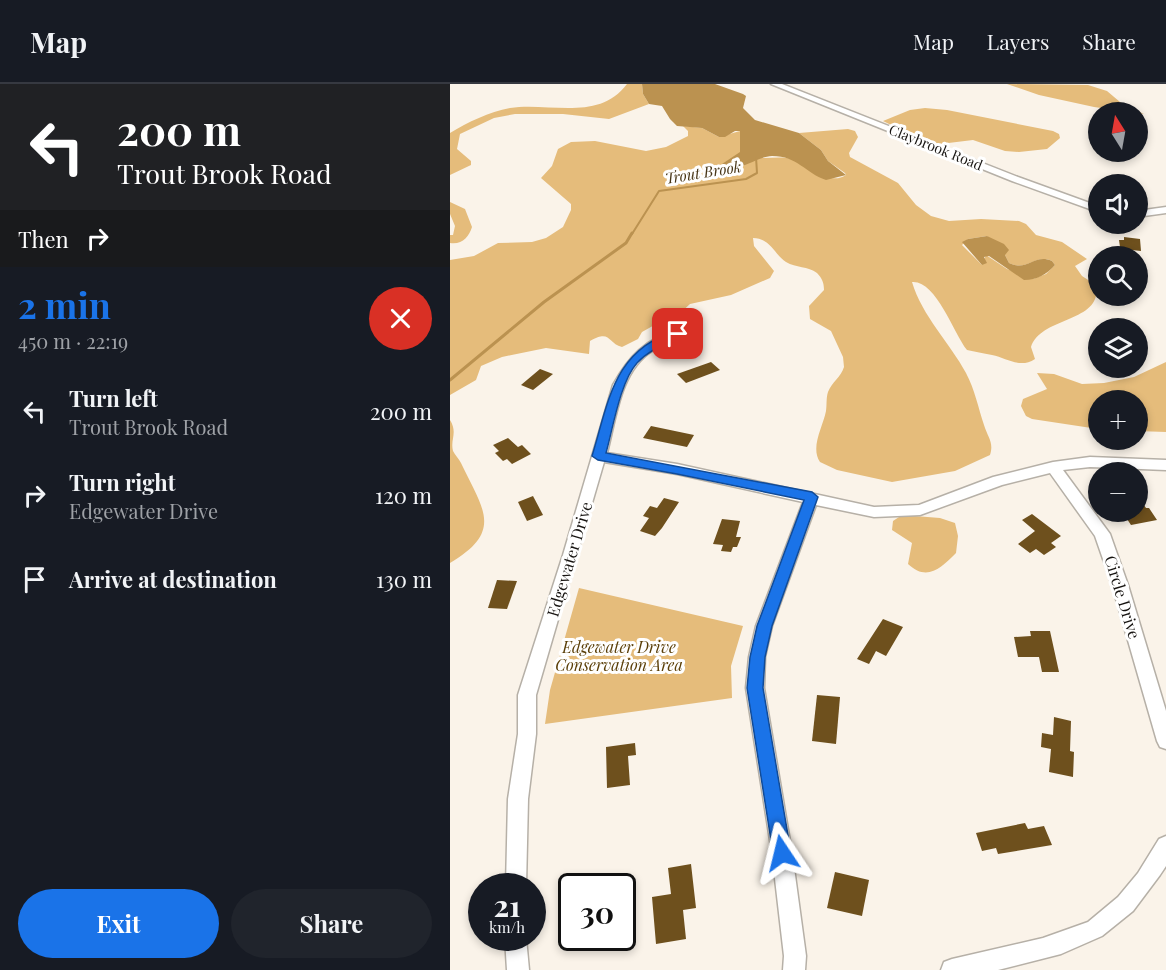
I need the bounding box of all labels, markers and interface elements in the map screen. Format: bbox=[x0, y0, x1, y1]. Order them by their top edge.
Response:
text: Map bbox=[30, 23, 87, 60]
text: Map bbox=[913, 27, 954, 55]
text: Layers bbox=[987, 27, 1049, 55]
text: Share bbox=[1082, 27, 1136, 55]
text: 200 m bbox=[117, 101, 241, 157]
north arrow bbox=[1088, 102, 1148, 162]
map controls bbox=[1088, 102, 1148, 522]
icon: left bbox=[18, 108, 96, 186]
street label: Claybrook Road bbox=[886, 120, 986, 174]
text: Trout Brook Road bbox=[117, 155, 332, 191]
water label: Trout Brook bbox=[663, 156, 743, 188]
button: sound bbox=[1088, 174, 1148, 234]
icon: right bbox=[81, 222, 114, 255]
text: Then bbox=[18, 224, 69, 254]
button: search bbox=[1088, 246, 1148, 306]
text: 2 min bbox=[18, 280, 111, 328]
button: close bbox=[369, 287, 432, 350]
pin bbox=[652, 308, 703, 359]
icon: arrive bbox=[661, 317, 694, 350]
button: layers bbox=[1088, 318, 1148, 378]
text: 450 m · 22:19 bbox=[18, 327, 128, 354]
text: Turn left bbox=[69, 383, 158, 413]
button: + bbox=[1088, 390, 1148, 450]
icon: left bbox=[18, 395, 51, 428]
text: 200 m bbox=[370, 396, 432, 426]
text: Trout Brook Road bbox=[69, 413, 228, 440]
button: − bbox=[1088, 462, 1148, 522]
text: Turn right bbox=[69, 467, 175, 497]
icon: right bbox=[18, 479, 51, 512]
text: 120 m bbox=[375, 480, 432, 510]
text: Edgewater Drive bbox=[69, 497, 218, 524]
street label: Edgewater Drive bbox=[542, 499, 596, 619]
street label: Circle Drive bbox=[1100, 553, 1146, 641]
icon: arrive bbox=[18, 563, 51, 596]
text: Arrive at destination bbox=[69, 564, 277, 594]
text: 130 m bbox=[376, 564, 432, 594]
park label: Edgewater Drive Conservation Area bbox=[555, 636, 683, 675]
position arrow bbox=[750, 821, 814, 885]
speed limit sign: 30 bbox=[558, 873, 636, 951]
text: 21 bbox=[493, 885, 521, 925]
button: Exit bbox=[18, 889, 219, 958]
button: Share bbox=[231, 889, 432, 958]
text: km/h bbox=[489, 917, 525, 937]

